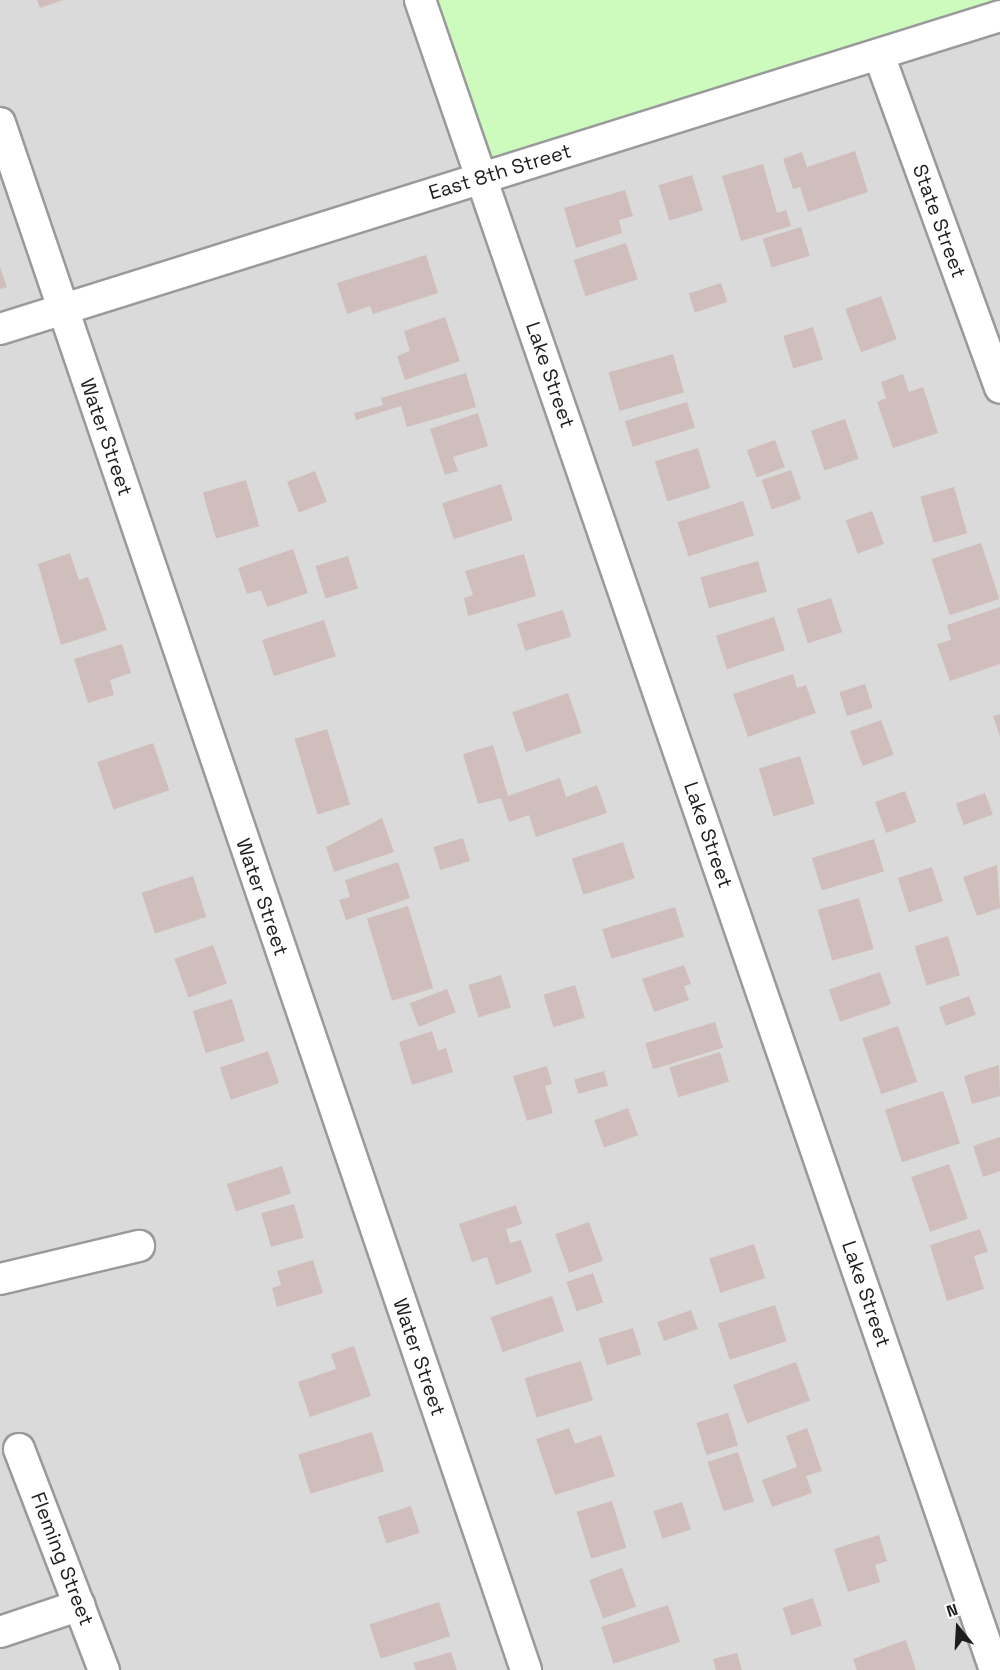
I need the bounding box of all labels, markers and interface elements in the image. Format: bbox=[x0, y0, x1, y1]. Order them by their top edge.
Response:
street label: East 8th Street bbox=[426, 139, 574, 205]
street label: State Street bbox=[907, 161, 971, 281]
street label: Lake Street bbox=[521, 319, 579, 431]
street label: Water Street bbox=[75, 375, 137, 499]
street label: Lake Street bbox=[679, 779, 737, 891]
street label: Water Street bbox=[231, 835, 293, 959]
street label: Lake Street bbox=[837, 1238, 895, 1350]
street label: Water Street bbox=[388, 1295, 450, 1419]
street label: Fleming Street bbox=[26, 1489, 98, 1629]
north arrow bbox=[928, 1598, 988, 1658]
text: N bbox=[944, 1599, 961, 1622]

